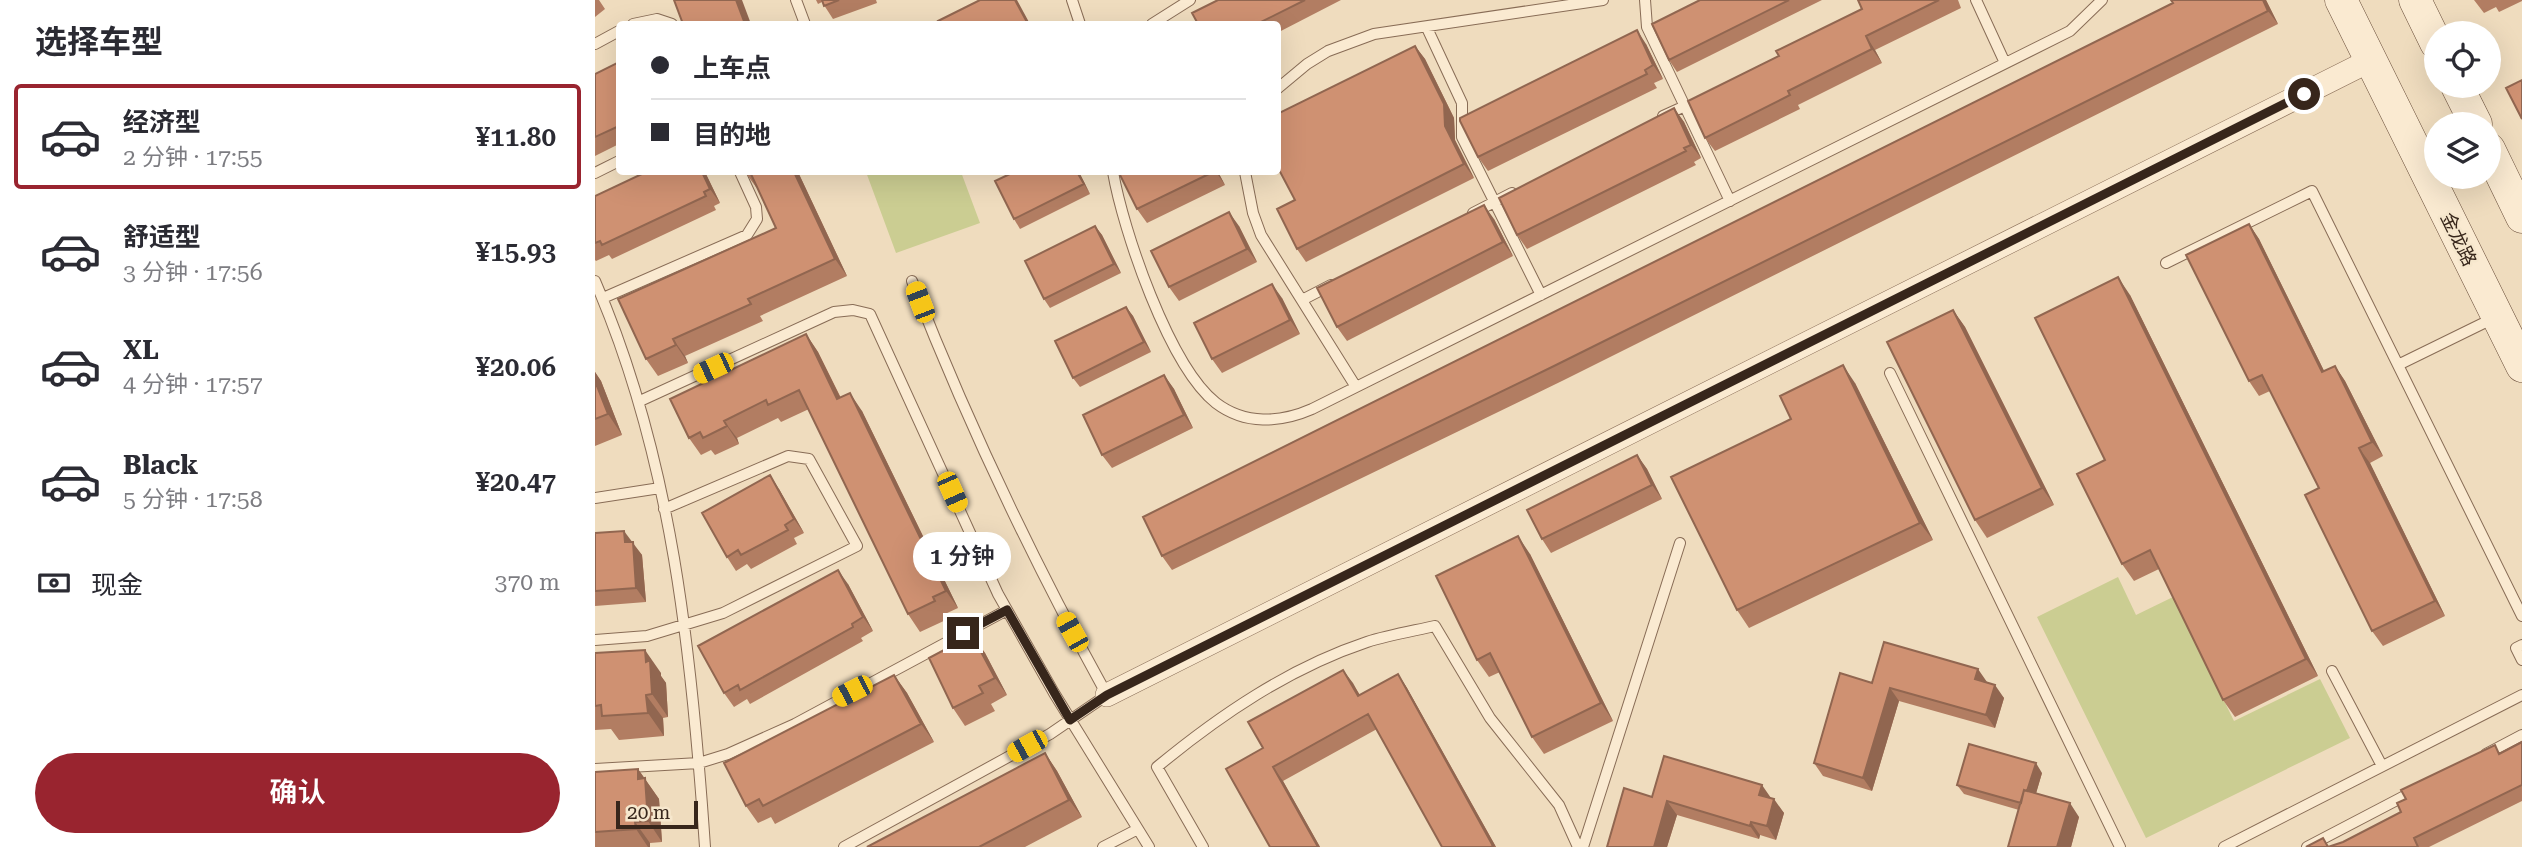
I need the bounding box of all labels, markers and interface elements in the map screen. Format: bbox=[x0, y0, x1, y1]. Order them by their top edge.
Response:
map controls bbox=[2424, 21, 2501, 189]
button: locate bbox=[2424, 21, 2501, 98]
text: 选择车型 bbox=[35, 23, 163, 61]
text: 上车点 bbox=[693, 53, 771, 83]
route start bbox=[2288, 78, 2320, 110]
icon: car bbox=[39, 105, 102, 168]
text: 经济型 bbox=[123, 107, 201, 137]
button: layers bbox=[2424, 112, 2501, 189]
text: 目的地 bbox=[693, 120, 771, 150]
text: ¥11.80 bbox=[476, 122, 556, 152]
text: 2 分钟 · 17:55 bbox=[123, 144, 263, 171]
street label: 金龙路 bbox=[2436, 209, 2481, 270]
icon: car bbox=[39, 220, 102, 283]
text: 舒适型 bbox=[123, 222, 201, 252]
text: ¥15.93 bbox=[476, 237, 556, 267]
text: 3 分钟 · 17:56 bbox=[123, 259, 263, 286]
car bbox=[903, 279, 938, 325]
icon: car bbox=[39, 335, 102, 398]
text: XL bbox=[123, 335, 159, 365]
car bbox=[690, 350, 737, 386]
text: ¥20.06 bbox=[476, 352, 556, 382]
text: 4 分钟 · 17:57 bbox=[123, 371, 263, 398]
icon: car bbox=[39, 450, 102, 513]
text: Black bbox=[123, 450, 198, 480]
text: ¥20.47 bbox=[476, 467, 556, 497]
car bbox=[934, 469, 971, 515]
text: 5 分钟 · 17:58 bbox=[123, 486, 263, 513]
callout: 1 分钟 bbox=[914, 532, 1012, 580]
text: 1 分钟 bbox=[930, 543, 994, 570]
icon: cash bbox=[35, 564, 73, 602]
text: 370 m bbox=[495, 569, 560, 596]
text: 现金 bbox=[91, 570, 143, 600]
car bbox=[1053, 609, 1092, 655]
route end bbox=[947, 617, 979, 649]
car bbox=[829, 672, 876, 710]
car bbox=[1004, 727, 1051, 765]
button: 确认 bbox=[35, 753, 560, 833]
scale bar bbox=[616, 798, 698, 830]
text: 20 m bbox=[627, 801, 670, 824]

